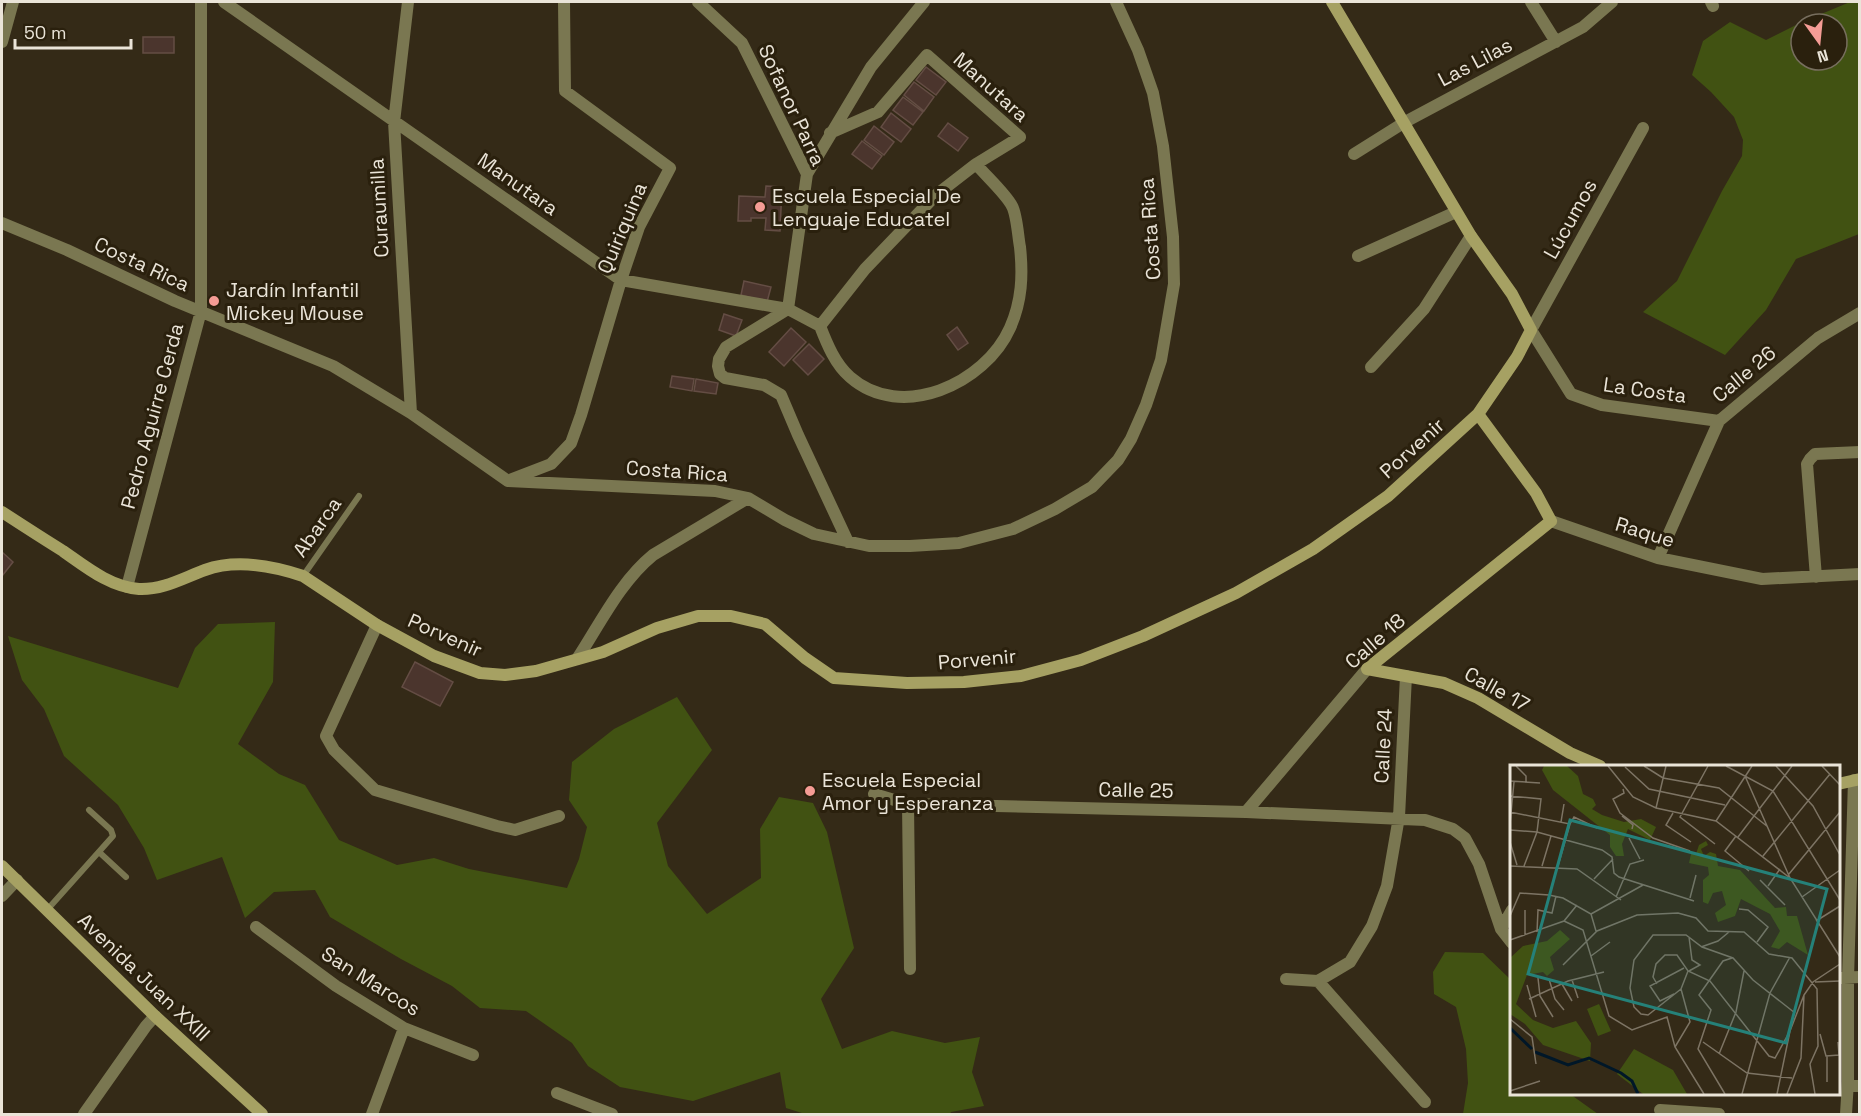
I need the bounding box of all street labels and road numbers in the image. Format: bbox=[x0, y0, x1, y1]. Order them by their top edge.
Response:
street label: Las Lilas bbox=[1433, 32, 1517, 92]
street label: Sofanor Parra bbox=[752, 40, 832, 170]
street label: Manutara bbox=[948, 46, 1034, 128]
street label: Manutara bbox=[473, 147, 563, 221]
street label: Curaumilla bbox=[363, 158, 395, 258]
street label: Lúcumos bbox=[1537, 174, 1603, 264]
street label: Costa Rica bbox=[1133, 177, 1167, 281]
street label: Quiriquina bbox=[591, 178, 653, 278]
street label: Costa Rica bbox=[90, 231, 194, 297]
street label: Pedro Aguirre Cerda bbox=[115, 320, 189, 512]
street label: Calle 26 bbox=[1707, 340, 1781, 408]
street label: La Costa bbox=[1602, 371, 1688, 409]
street label: Porvenir bbox=[1374, 412, 1450, 484]
street label: Costa Rica bbox=[625, 454, 729, 488]
street label: Abarca bbox=[287, 492, 347, 562]
street label: Raque bbox=[1612, 511, 1678, 553]
street label: Porvenir bbox=[404, 607, 486, 663]
street label: Calle 18 bbox=[1339, 608, 1411, 674]
street label: Porvenir bbox=[937, 643, 1017, 675]
street label: Calle 17 bbox=[1460, 660, 1534, 718]
street label: Calle 24 bbox=[1368, 708, 1398, 784]
street label: Calle 25 bbox=[1098, 776, 1174, 804]
street label: Avenida Juan XXIII bbox=[72, 907, 216, 1047]
street label: San Marcos bbox=[317, 940, 425, 1022]

